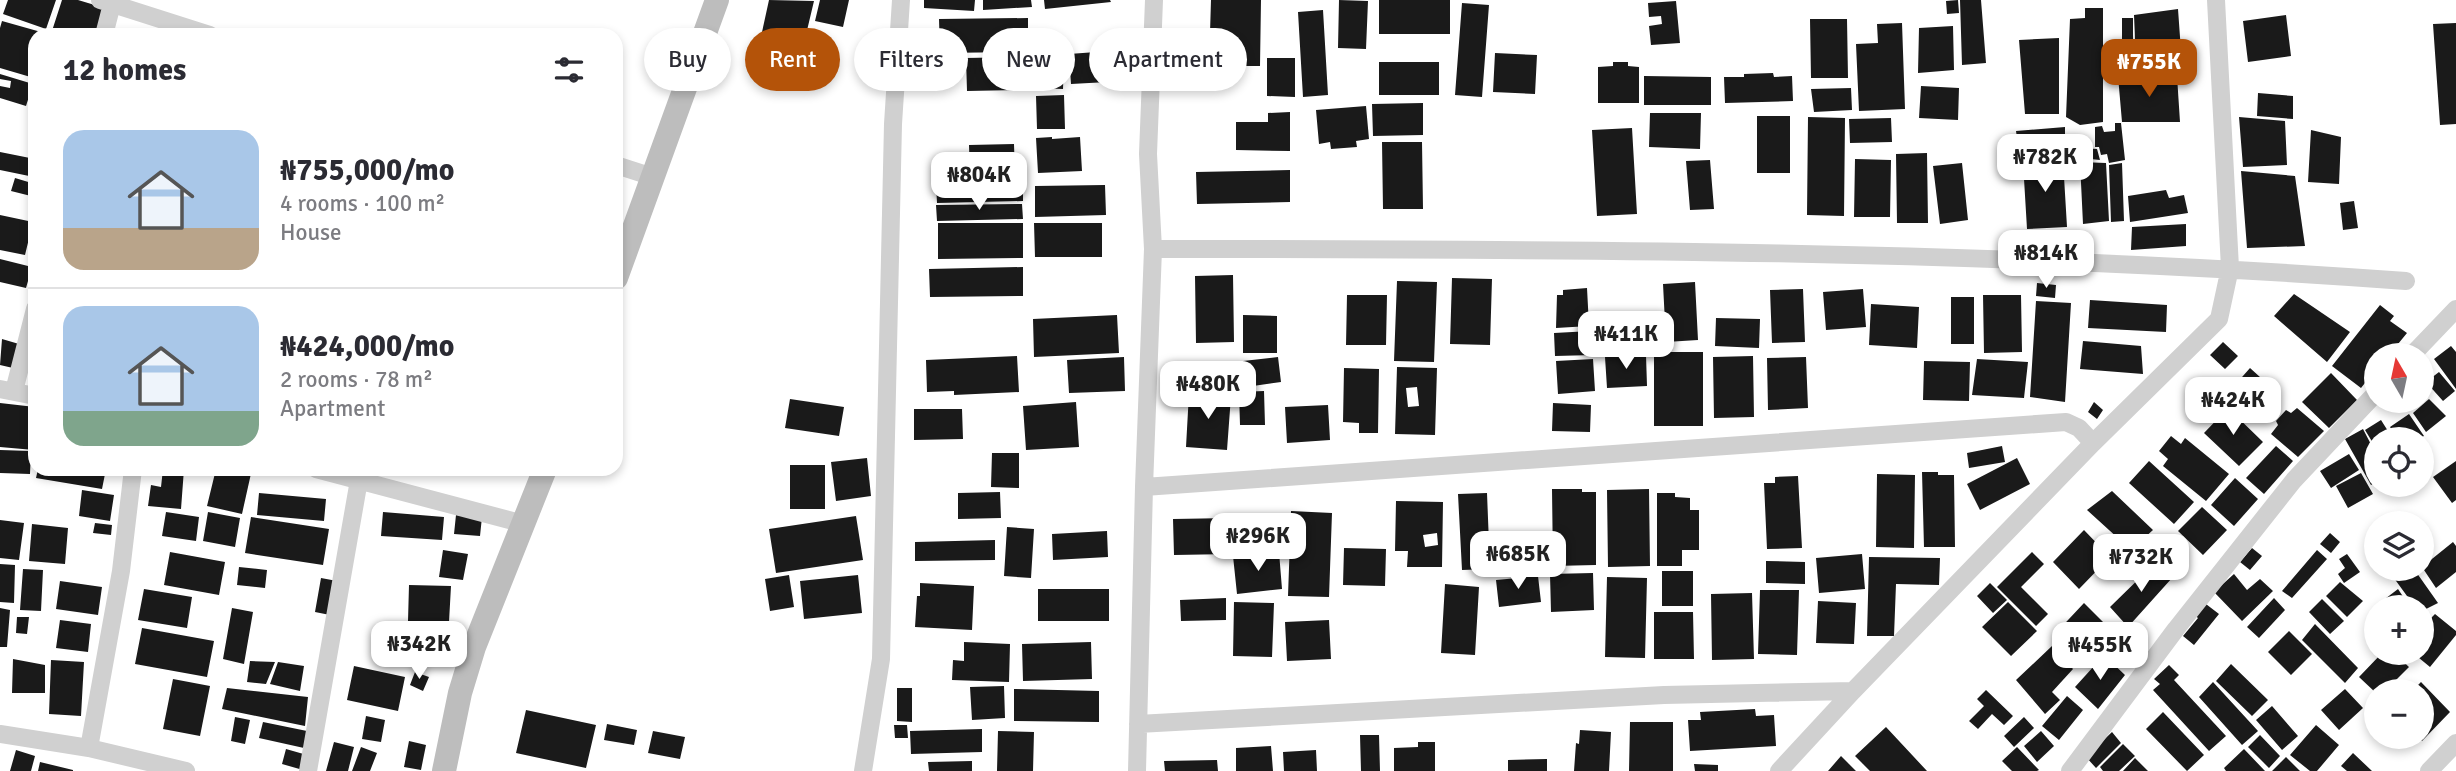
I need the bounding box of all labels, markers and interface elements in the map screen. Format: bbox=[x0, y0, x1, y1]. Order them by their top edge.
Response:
chip: Buy bbox=[644, 28, 731, 91]
chip: Rent bbox=[745, 28, 840, 91]
chip: Filters bbox=[854, 28, 968, 91]
chip: New bbox=[982, 28, 1075, 91]
chip: Apartment bbox=[1089, 28, 1247, 91]
pin: ₦755K bbox=[2100, 40, 2198, 99]
text: ₦755K bbox=[2117, 47, 2181, 76]
icon: filters bbox=[550, 51, 588, 89]
text: 12 homes bbox=[63, 52, 186, 89]
pin: ₦782K bbox=[1996, 134, 2094, 194]
text: ₦782K bbox=[2013, 142, 2077, 171]
text: ₦755,000/mo bbox=[280, 152, 454, 189]
pin: ₦804K bbox=[930, 152, 1028, 212]
icon: home bbox=[119, 158, 203, 242]
text: ₦804K bbox=[947, 160, 1011, 189]
text: 4 rooms · 100 m² bbox=[280, 189, 445, 218]
text: House bbox=[280, 218, 342, 247]
pin: ₦814K bbox=[1997, 230, 2095, 290]
text: ₦814K bbox=[2014, 238, 2078, 267]
pin: ₦411K bbox=[1577, 312, 1675, 371]
text: ₦411K bbox=[1594, 319, 1658, 348]
text: ₦424,000/mo bbox=[280, 328, 454, 365]
icon: home bbox=[119, 334, 203, 418]
north arrow bbox=[2364, 343, 2434, 413]
map controls bbox=[2364, 343, 2434, 749]
pin: ₦480K bbox=[1159, 362, 1257, 421]
text: 2 rooms · 78 m² bbox=[280, 365, 433, 394]
text: ₦480K bbox=[1176, 369, 1240, 398]
pin: ₦424K bbox=[2184, 378, 2282, 437]
text: ₦424K bbox=[2201, 385, 2265, 414]
text: Apartment bbox=[280, 394, 385, 423]
button: locate bbox=[2364, 427, 2434, 497]
button: layers bbox=[2364, 511, 2434, 581]
pin: ₦296K bbox=[1209, 514, 1307, 573]
text: ₦296K bbox=[1226, 521, 1290, 550]
pin: ₦685K bbox=[1469, 532, 1567, 591]
pin: ₦732K bbox=[2092, 534, 2190, 594]
text: ₦685K bbox=[1486, 539, 1550, 568]
text: ₦732K bbox=[2109, 542, 2173, 571]
button: + bbox=[2364, 595, 2434, 665]
pin: ₦342K bbox=[370, 622, 468, 681]
pin: ₦455K bbox=[2051, 622, 2149, 682]
text: ₦342K bbox=[387, 629, 451, 658]
text: ₦455K bbox=[2068, 630, 2132, 659]
button: − bbox=[2364, 679, 2434, 749]

